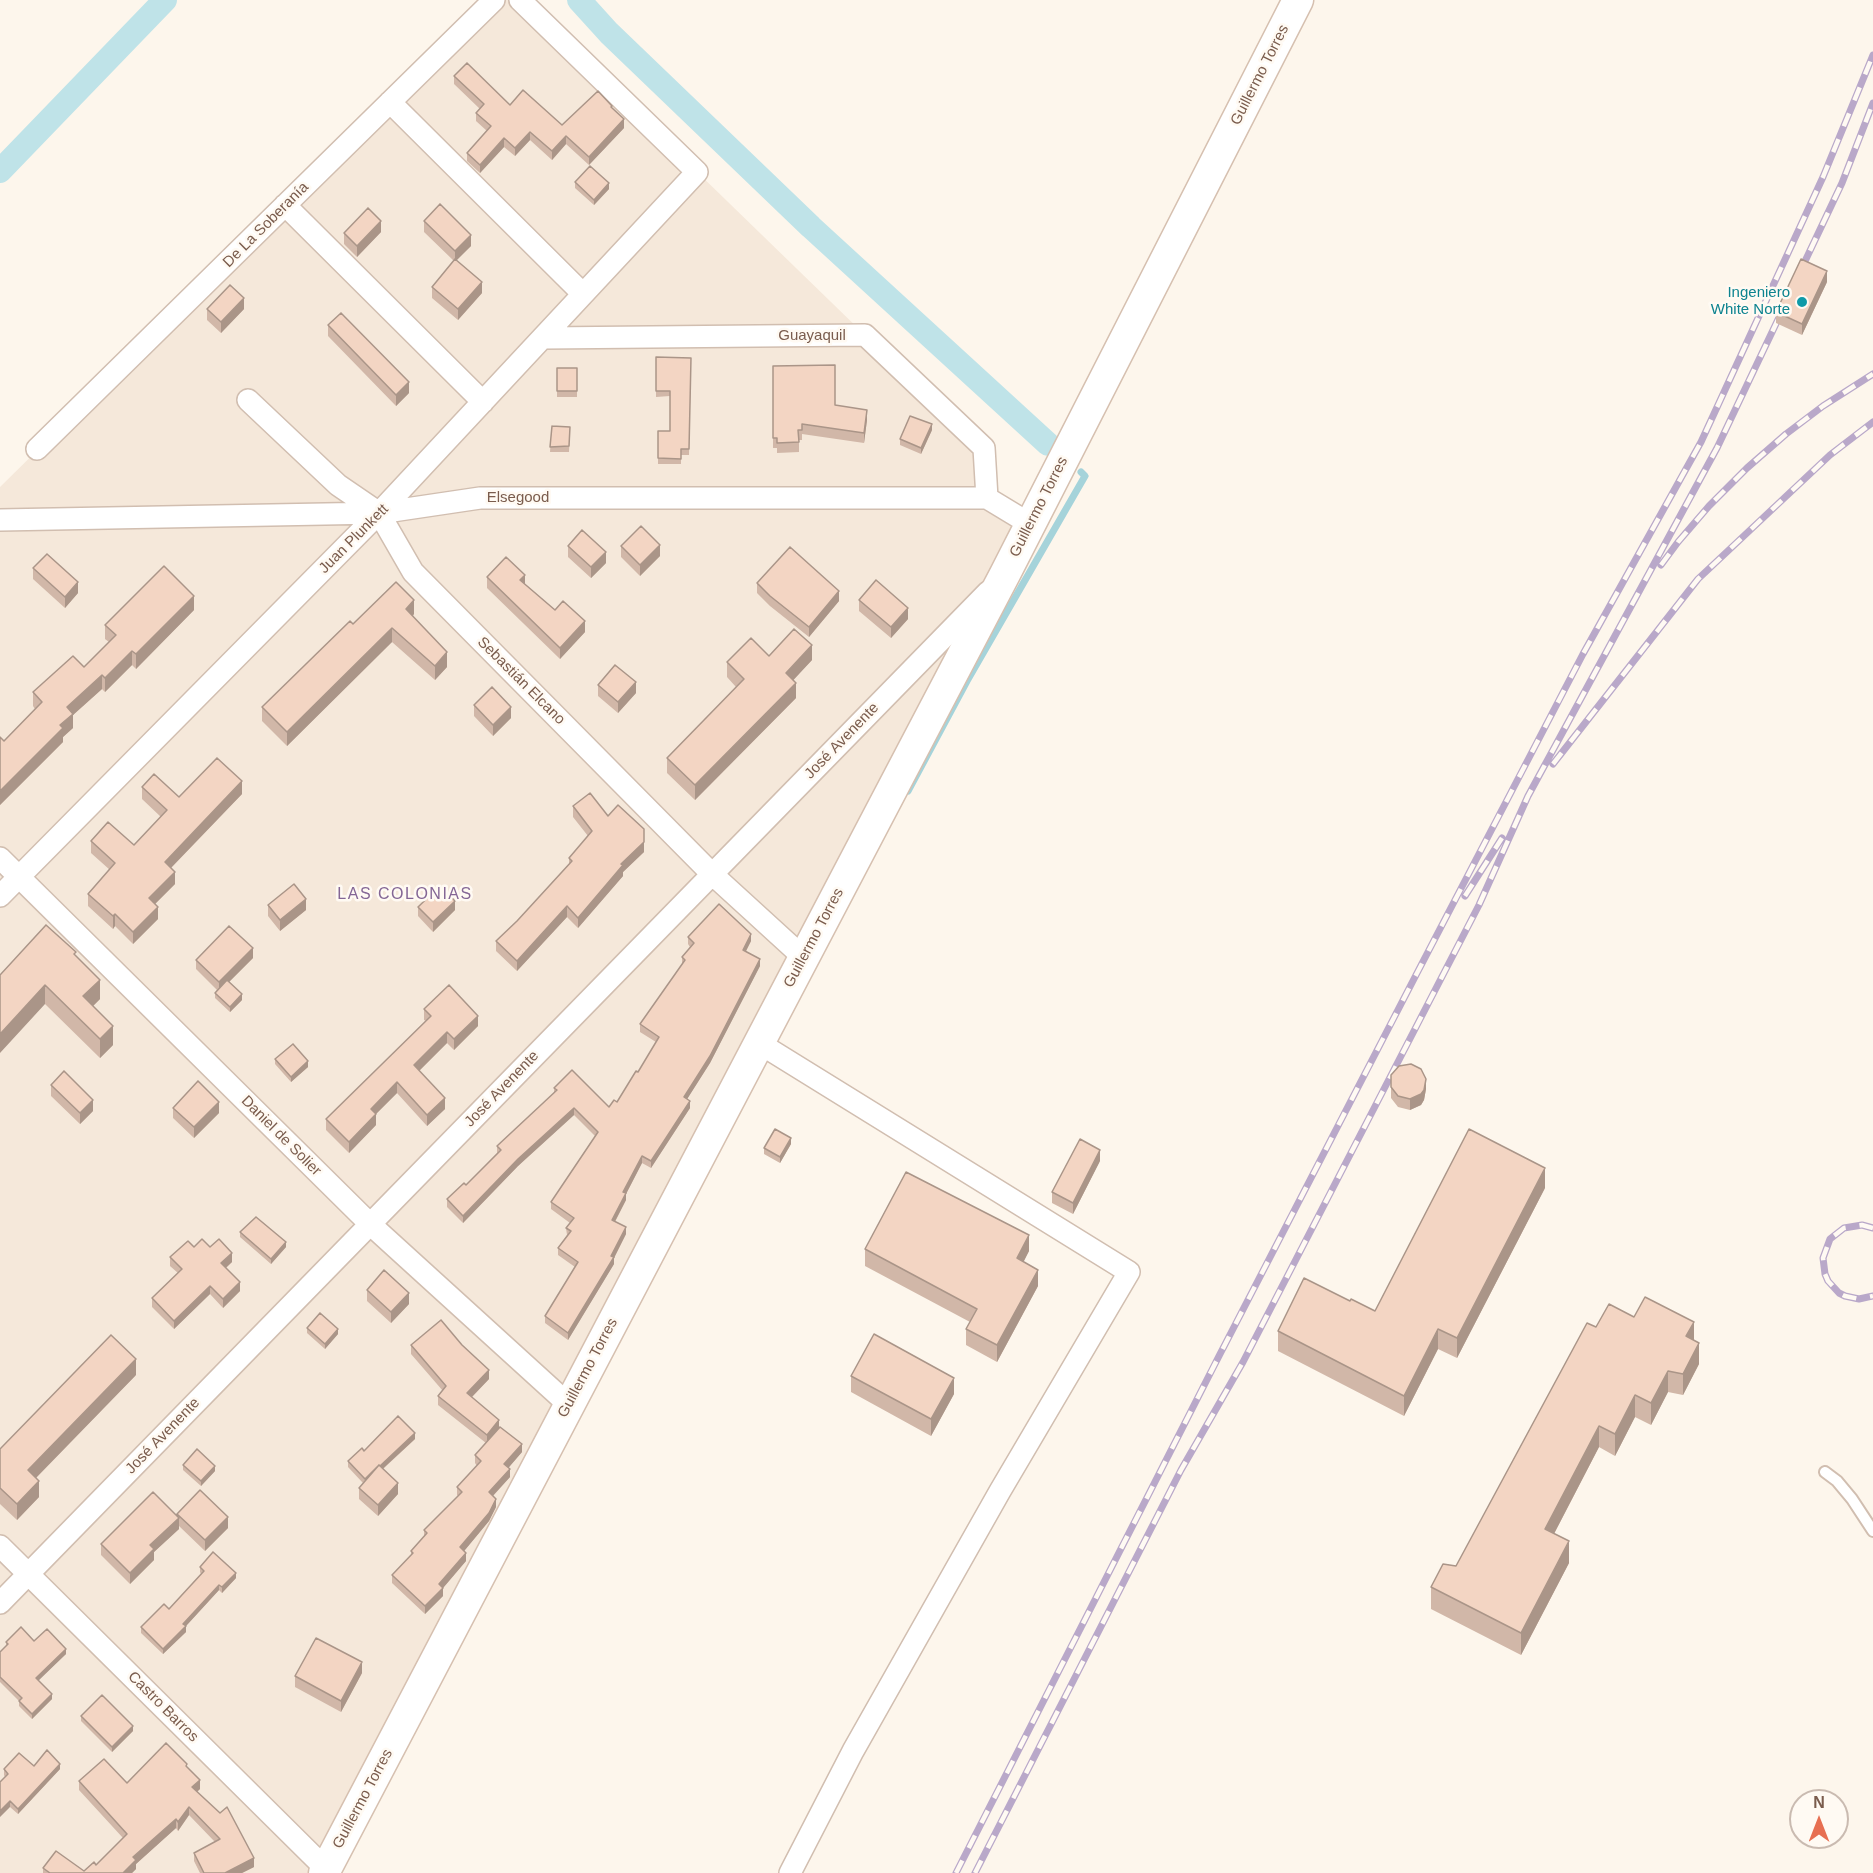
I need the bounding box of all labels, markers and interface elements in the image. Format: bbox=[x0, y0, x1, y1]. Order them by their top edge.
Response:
street label: Guillermo Torres bbox=[1227, 22, 1293, 128]
street label: De La Soberanía bbox=[220, 179, 312, 271]
place label: Ingeniero White Norte bbox=[1711, 284, 1790, 319]
marker: Ingeniero White Norte bbox=[1795, 295, 1809, 309]
street label: Guayaquil bbox=[778, 327, 846, 345]
street label: Guillermo Torres bbox=[1006, 454, 1072, 560]
street label: Elsegood bbox=[487, 489, 549, 507]
street label: Juan Plunkett bbox=[316, 501, 392, 577]
street label: Sebastián Elcano bbox=[473, 633, 569, 729]
street label: José Avenente bbox=[801, 699, 883, 783]
district label: LAS COLONIAS bbox=[337, 885, 473, 905]
street label: Guillermo Torres bbox=[780, 885, 848, 991]
street label: José Avenente bbox=[461, 1047, 543, 1131]
street label: Daniel de Solier bbox=[237, 1092, 325, 1180]
street label: Guillermo Torres bbox=[554, 1315, 622, 1421]
street label: José Avenente bbox=[122, 1394, 204, 1478]
street label: Castro Barros bbox=[124, 1668, 202, 1746]
street label: Guillermo Torres bbox=[329, 1746, 397, 1852]
north arrow bbox=[1789, 1789, 1849, 1849]
text: N bbox=[1813, 1794, 1825, 1811]

